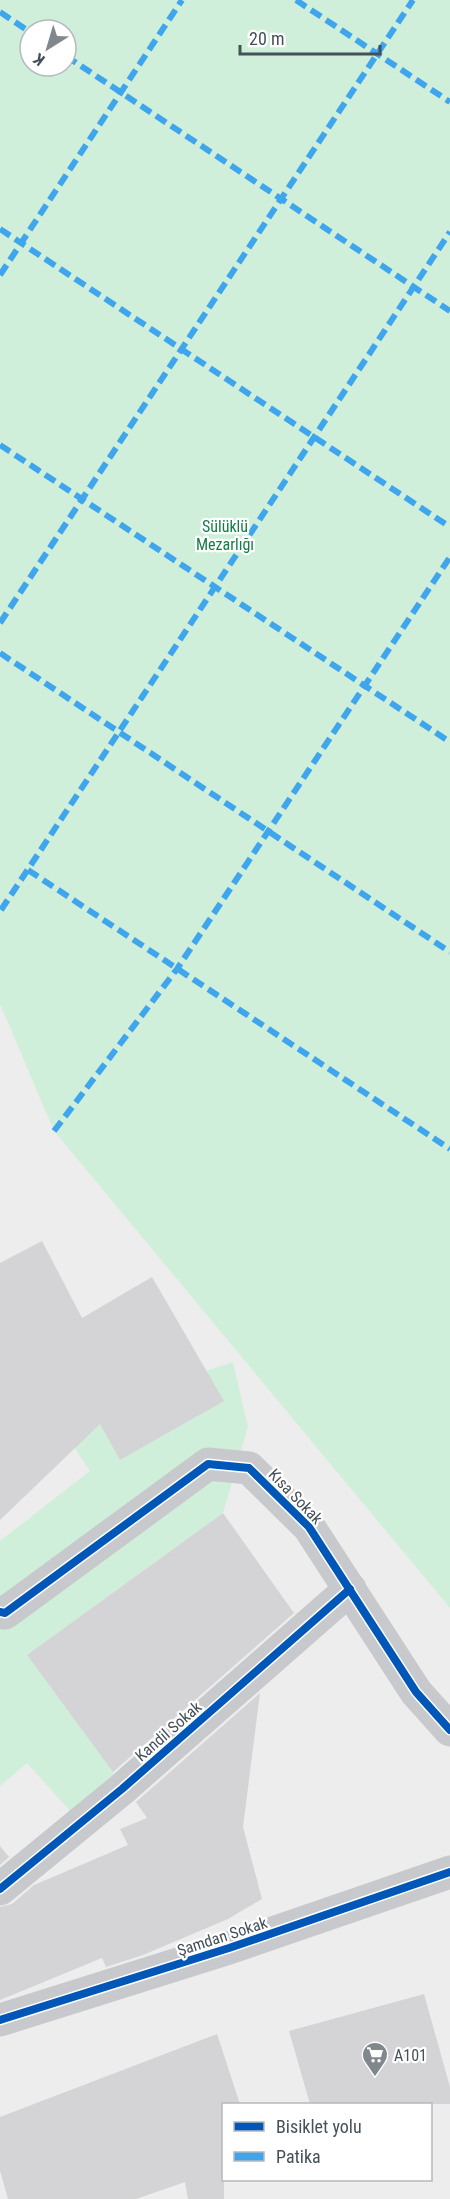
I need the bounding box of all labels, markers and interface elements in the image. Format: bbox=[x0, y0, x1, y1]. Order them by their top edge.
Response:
north arrow bbox=[18, 18, 78, 78]
scale bar bbox=[240, 18, 380, 56]
text: 20 m bbox=[249, 28, 284, 49]
text: K bbox=[30, 49, 49, 70]
park label: Sülüklü Mezarlığı bbox=[196, 517, 254, 554]
street label: Kısa Sokak bbox=[265, 1465, 327, 1529]
street label: Kandil Sokak bbox=[131, 1697, 206, 1765]
street label: Şamdan Sokak bbox=[175, 1913, 270, 1960]
supermarket icon: A101 bbox=[360, 2040, 390, 2078]
place label: A101 bbox=[394, 2046, 427, 2065]
legend bbox=[222, 2103, 432, 2181]
text: Bisiklet yolu bbox=[276, 2116, 362, 2137]
text: Patika bbox=[276, 2146, 321, 2167]

